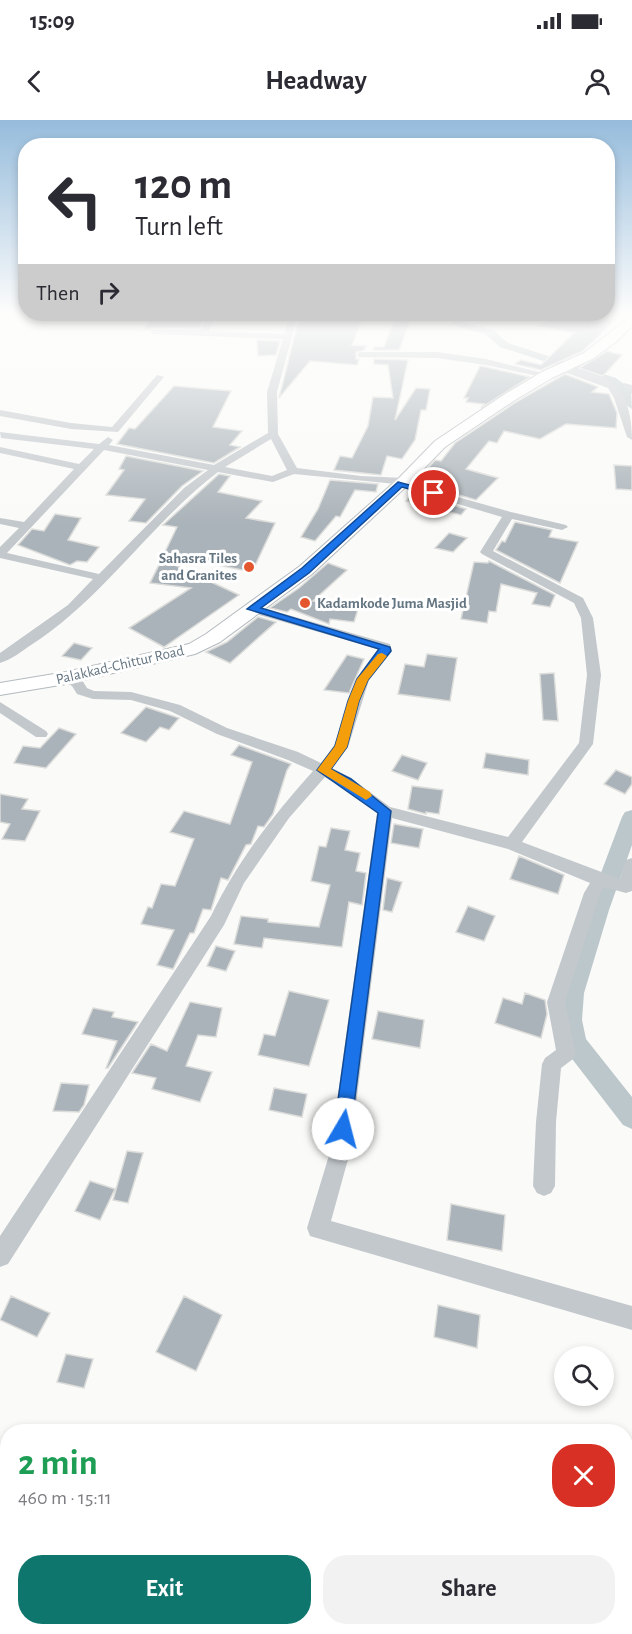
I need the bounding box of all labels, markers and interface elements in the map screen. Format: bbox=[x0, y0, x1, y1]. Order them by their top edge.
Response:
text: 15:09 bbox=[30, 10, 75, 32]
icon: back bbox=[18, 65, 51, 98]
icon: person bbox=[581, 65, 614, 98]
text: Headway bbox=[265, 67, 367, 94]
icon: left bbox=[36, 162, 114, 240]
text: 120 m bbox=[135, 164, 232, 206]
text: Turn left bbox=[135, 213, 223, 240]
icon: right bbox=[92, 276, 125, 309]
text: Then bbox=[36, 282, 80, 304]
pin bbox=[408, 467, 459, 518]
icon: arrive bbox=[417, 476, 450, 509]
place label: Sahasra Tiles and Granites bbox=[159, 551, 237, 583]
marker: Sahasra Tiles and Granites bbox=[242, 560, 256, 574]
marker: Kadamkode Juma Masjid bbox=[298, 596, 312, 610]
place label: Kadamkode Juma Masjid bbox=[317, 596, 467, 611]
street label: Palakkad-Chittur Road bbox=[54, 643, 186, 687]
position arrow bbox=[311, 1097, 375, 1161]
map controls bbox=[554, 1346, 614, 1406]
button: search bbox=[554, 1346, 614, 1406]
button: close bbox=[552, 1444, 615, 1507]
text: 2 min bbox=[18, 1445, 98, 1481]
text: 460 m · 15:11 bbox=[18, 1488, 112, 1508]
button: Exit bbox=[18, 1555, 311, 1624]
button: Share bbox=[323, 1555, 615, 1624]

